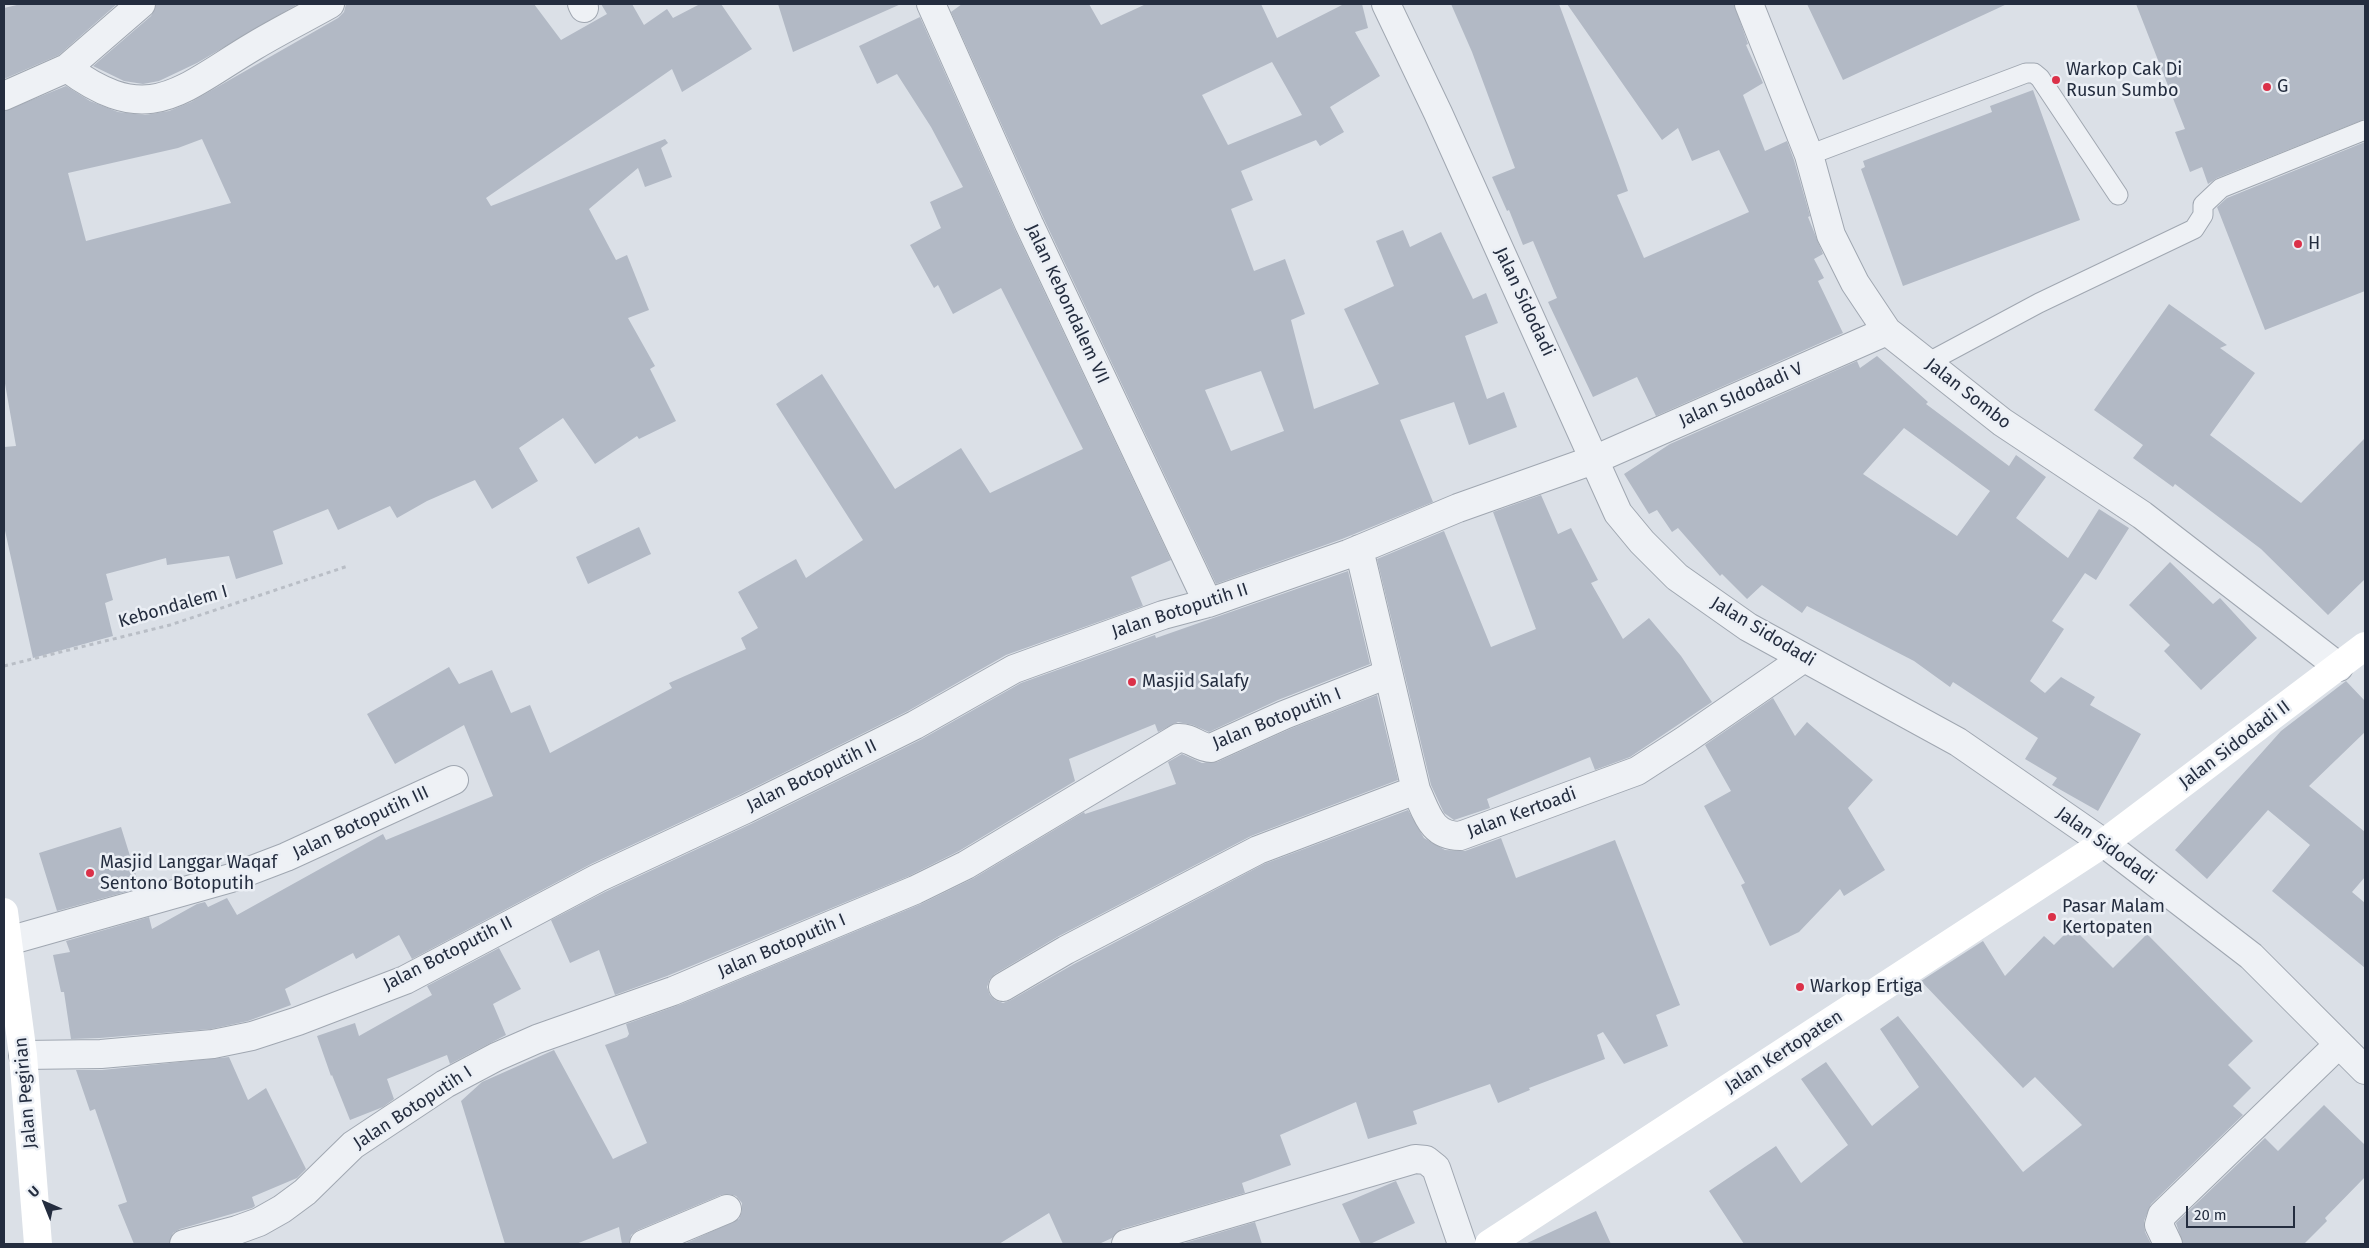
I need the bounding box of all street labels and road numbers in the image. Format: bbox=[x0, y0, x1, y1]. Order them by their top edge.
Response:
street label: Jalan Kebondalem VII bbox=[1021, 221, 1113, 387]
street label: Jalan Sidodadi bbox=[1489, 244, 1559, 360]
street label: Jalan Sombo bbox=[1921, 354, 2015, 434]
street label: Jalan SIdodadi V bbox=[1676, 358, 1806, 432]
street label: Jalan Botoputih II bbox=[1109, 579, 1251, 643]
street label: Kebondalem I bbox=[116, 581, 230, 633]
street label: Jalan Sidodadi bbox=[1707, 592, 1819, 672]
street label: Jalan Botoputih I bbox=[1209, 683, 1345, 755]
street label: Jalan Sidodadi II bbox=[2175, 696, 2295, 794]
street label: Jalan Botoputih II bbox=[743, 735, 881, 817]
street label: Jalan Botoputih III bbox=[290, 782, 432, 864]
street label: Jalan Kertoadi bbox=[1464, 783, 1580, 843]
street label: Jalan Sidodadi bbox=[2052, 803, 2160, 889]
street label: Jalan Botoputih I bbox=[715, 909, 849, 983]
street label: Jalan Botoputih II bbox=[380, 912, 516, 996]
street label: Jalan Kertopaten bbox=[1721, 1006, 1847, 1098]
street label: Jalan Pegirian bbox=[10, 1036, 42, 1150]
street label: Jalan Botoputih I bbox=[350, 1062, 476, 1154]

